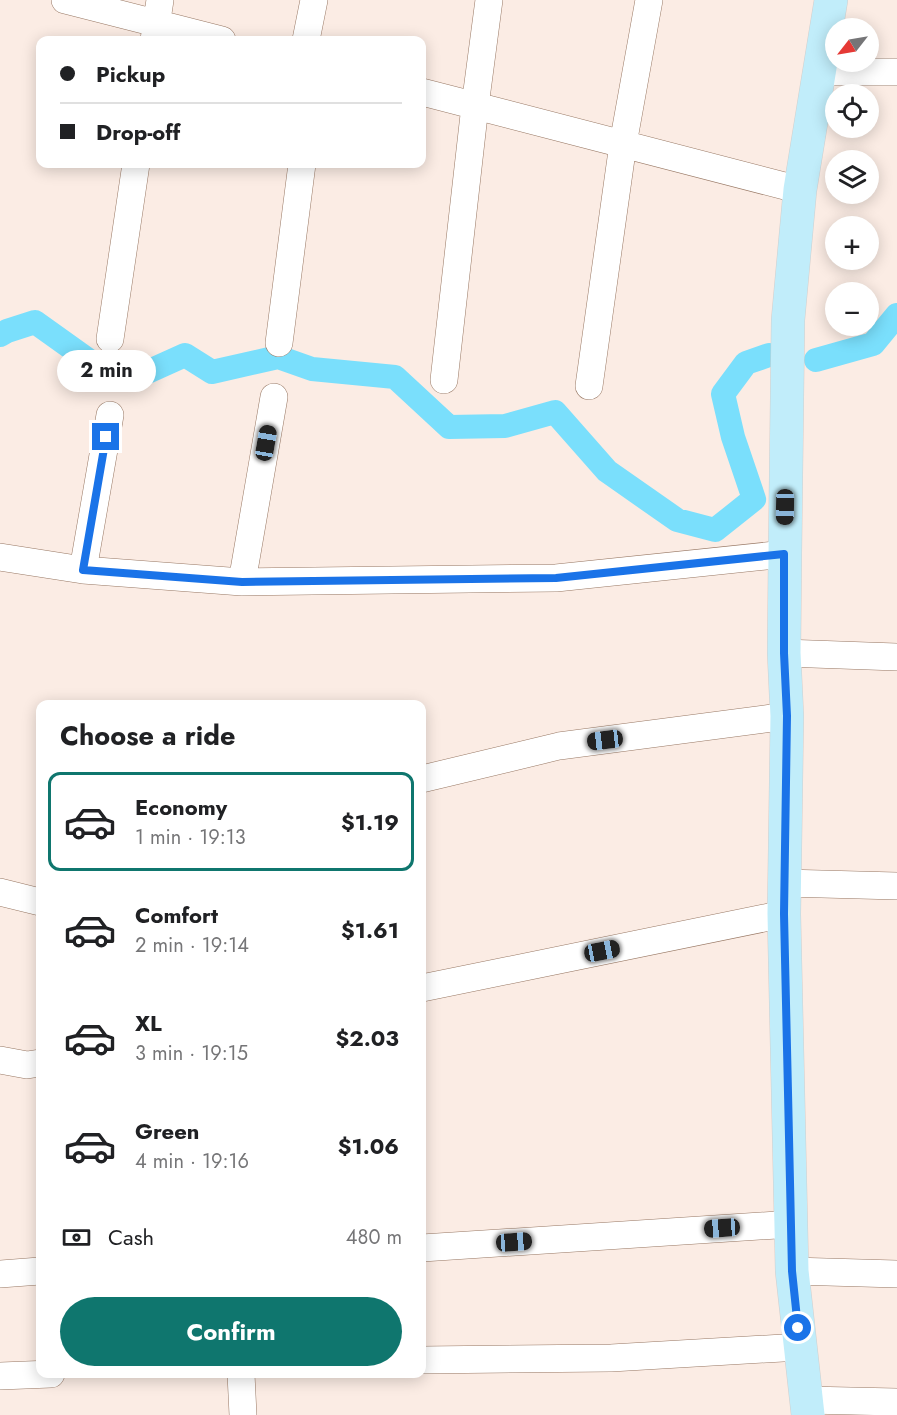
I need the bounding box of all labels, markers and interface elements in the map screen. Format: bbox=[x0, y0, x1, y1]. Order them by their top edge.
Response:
north arrow bbox=[825, 18, 879, 72]
map controls bbox=[825, 18, 879, 336]
text: Pickup bbox=[96, 58, 165, 90]
button: locate bbox=[825, 84, 879, 138]
text: Drop-off bbox=[96, 116, 180, 148]
button: layers bbox=[825, 150, 879, 204]
button: + bbox=[825, 216, 879, 270]
button: − bbox=[825, 282, 879, 336]
callout: 2 min bbox=[57, 350, 156, 392]
text: 2 min bbox=[80, 356, 133, 385]
route end bbox=[92, 423, 119, 450]
car bbox=[254, 424, 278, 462]
car bbox=[776, 489, 794, 525]
text: Choose a ride bbox=[60, 716, 235, 755]
car bbox=[586, 729, 624, 751]
text: Economy bbox=[135, 791, 227, 823]
icon: car bbox=[63, 795, 117, 849]
text: $1.19 bbox=[341, 806, 399, 838]
text: 1 min · 19:13 bbox=[135, 823, 246, 852]
text: Comfort bbox=[135, 899, 218, 931]
icon: car bbox=[63, 903, 117, 957]
text: $1.61 bbox=[341, 914, 399, 946]
text: 2 min · 19:14 bbox=[135, 931, 249, 960]
car bbox=[583, 939, 621, 963]
text: XL bbox=[135, 1007, 162, 1039]
icon: car bbox=[63, 1011, 117, 1065]
text: $2.03 bbox=[336, 1022, 399, 1054]
text: 3 min · 19:15 bbox=[135, 1039, 248, 1068]
text: Green bbox=[135, 1115, 199, 1147]
icon: car bbox=[63, 1119, 117, 1173]
text: $1.06 bbox=[338, 1130, 399, 1162]
text: 4 min · 19:16 bbox=[135, 1147, 249, 1176]
car bbox=[703, 1218, 741, 1238]
icon: cash bbox=[60, 1221, 93, 1254]
text: Cash bbox=[108, 1221, 154, 1253]
text: 480 m bbox=[346, 1223, 402, 1252]
car bbox=[495, 1232, 533, 1252]
button: Confirm bbox=[60, 1297, 402, 1366]
route start bbox=[784, 1314, 811, 1341]

